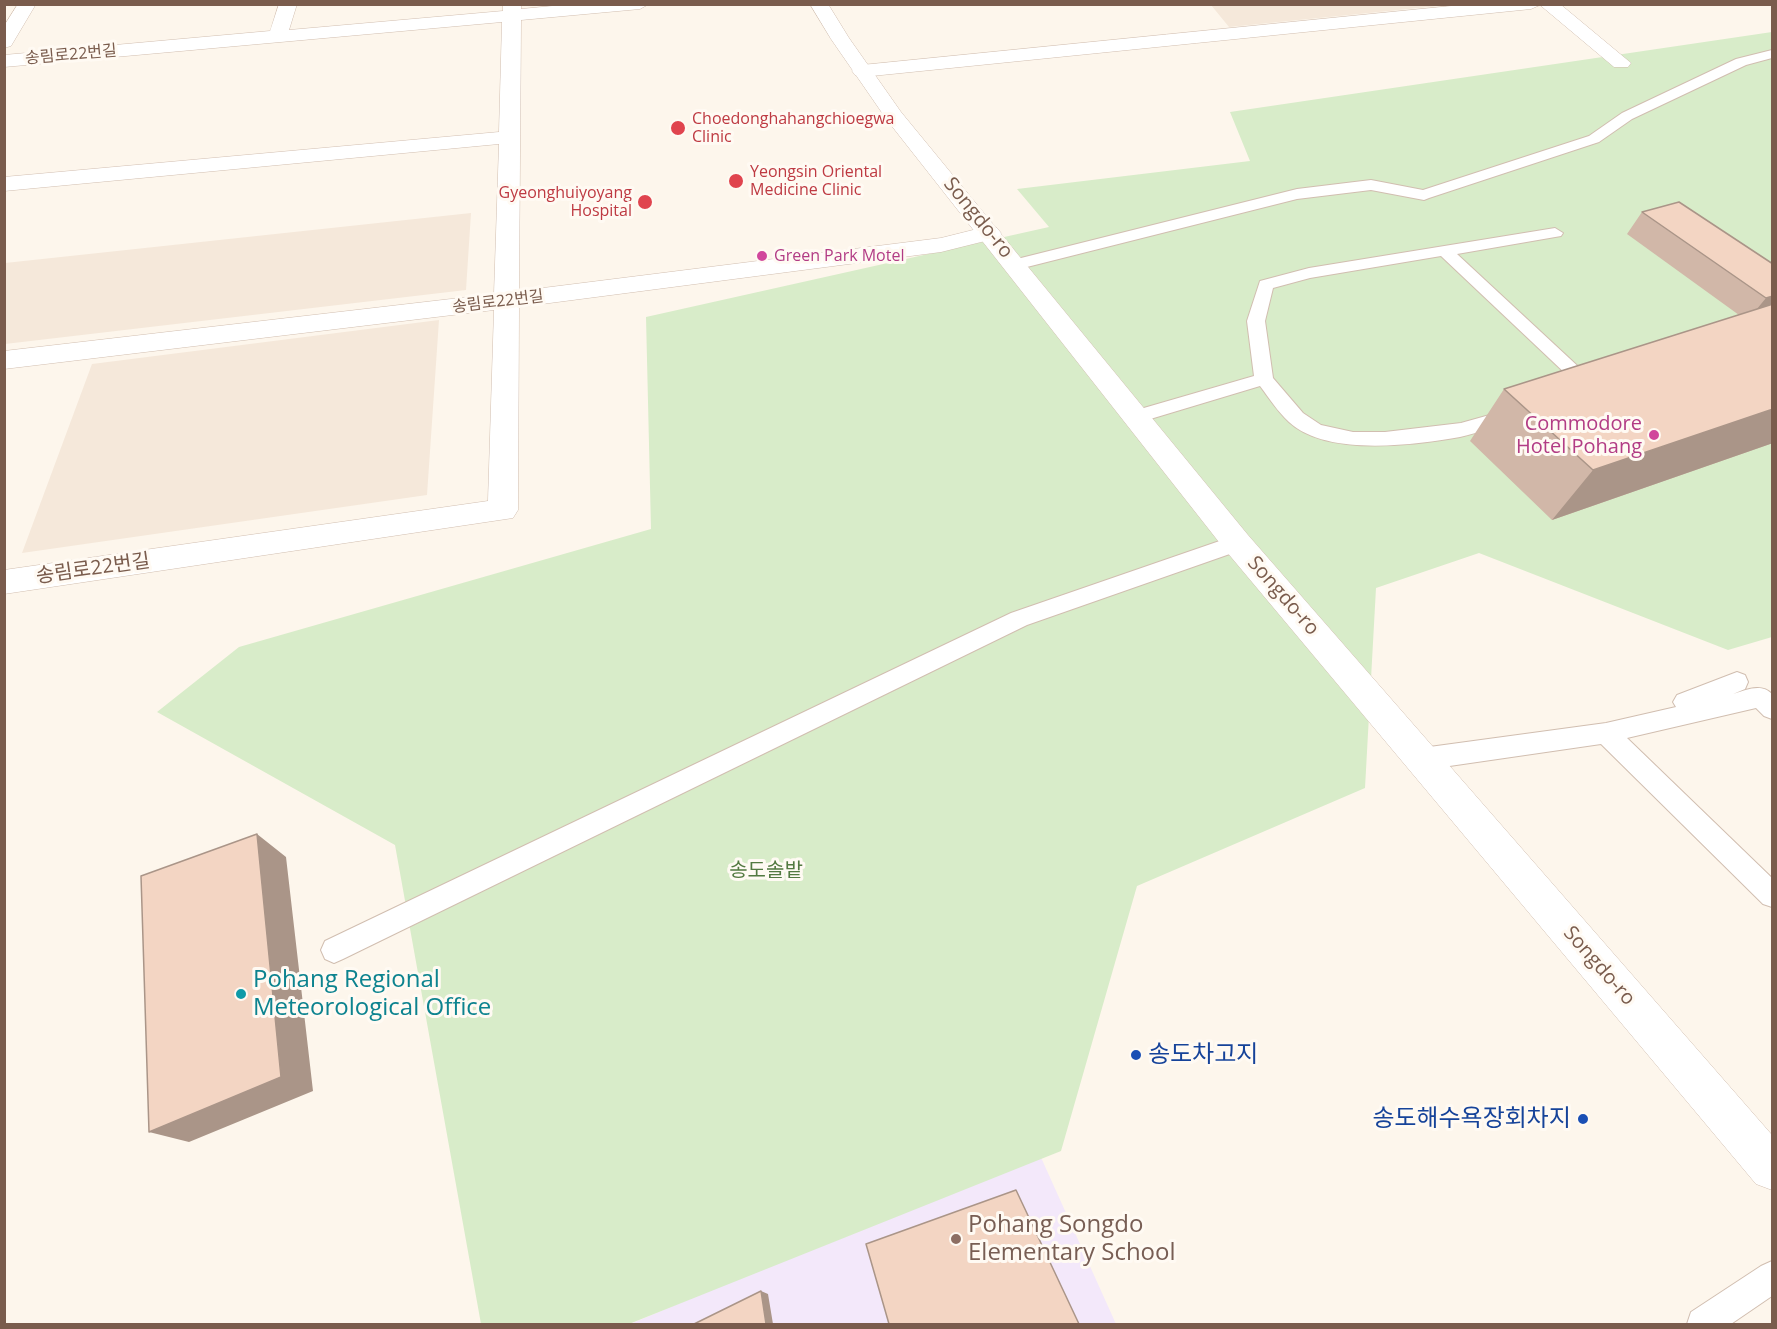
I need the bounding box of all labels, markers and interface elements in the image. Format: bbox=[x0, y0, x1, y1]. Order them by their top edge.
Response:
street label: 송림로22번길 bbox=[24, 41, 118, 69]
place label: Choedonghahangchioegwa Clinic bbox=[692, 109, 894, 147]
marker: Choedonghahangchioegwa Clinic bbox=[669, 119, 687, 137]
place label: Yeongsin Oriental Medicine Clinic bbox=[750, 162, 882, 200]
marker: Yeongsin Oriental Medicine Clinic bbox=[727, 172, 745, 190]
street label: Songdo-ro bbox=[938, 173, 1018, 263]
place label: Gyeonghuiyoyang Hospital bbox=[499, 183, 632, 221]
marker: Gyeonghuiyoyang Hospital bbox=[636, 193, 654, 211]
place label: Green Park Motel bbox=[774, 246, 904, 266]
marker: Green Park Motel bbox=[755, 249, 769, 263]
street label: 송림로22번길 bbox=[451, 287, 545, 317]
place label: Commodore Hotel Pohang bbox=[1516, 412, 1642, 459]
marker: Commodore Hotel Pohang bbox=[1647, 428, 1661, 442]
street label: 송림로22번길 bbox=[34, 549, 152, 589]
street label: Songdo-ro bbox=[1242, 552, 1324, 640]
park label: 송도솔밭 bbox=[729, 859, 803, 883]
street label: Songdo-ro bbox=[1558, 922, 1640, 1010]
place label: Pohang Regional Meteorological Office bbox=[253, 966, 491, 1022]
marker: Pohang Regional Meteorological Office bbox=[234, 987, 248, 1001]
place label: 송도차고지 bbox=[1148, 1041, 1258, 1069]
marker: 송도차고지 bbox=[1129, 1048, 1143, 1062]
place label: 송도해수욕장회차지 bbox=[1372, 1105, 1571, 1133]
marker: 송도해수욕장회차지 bbox=[1576, 1112, 1590, 1126]
place label: Pohang Songdo Elementary School bbox=[968, 1211, 1176, 1267]
marker: Pohang Songdo Elementary School bbox=[949, 1232, 963, 1246]

